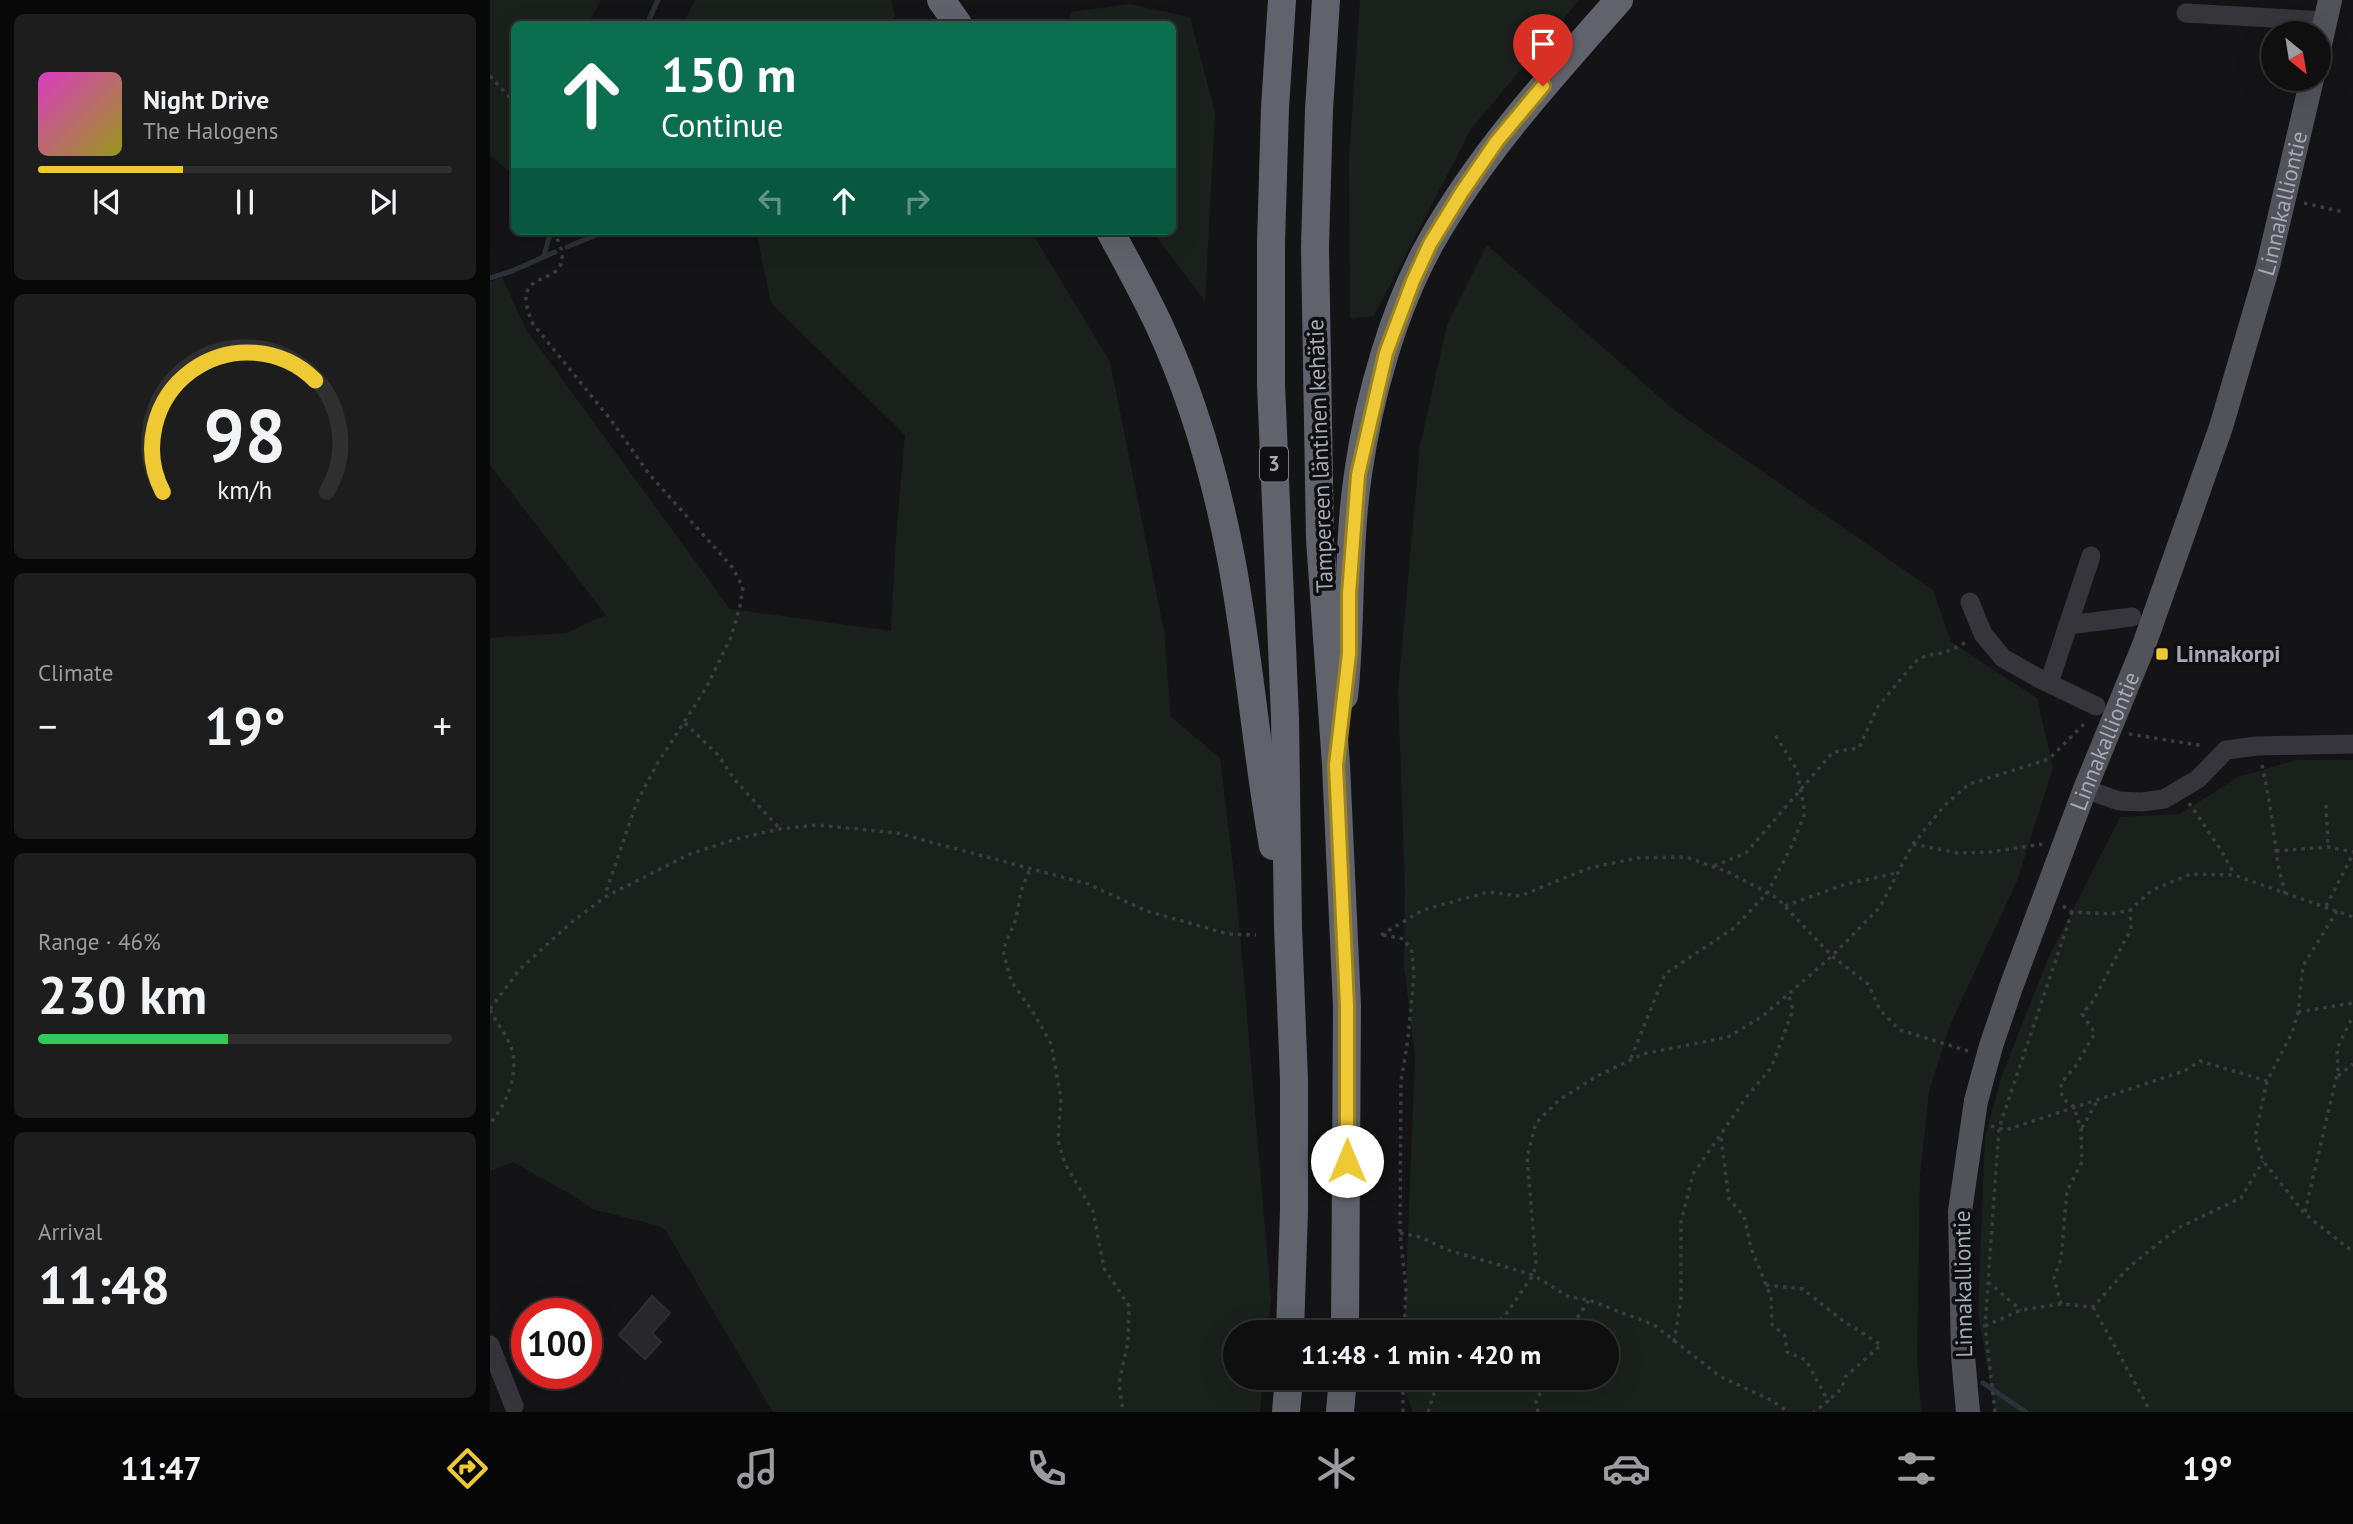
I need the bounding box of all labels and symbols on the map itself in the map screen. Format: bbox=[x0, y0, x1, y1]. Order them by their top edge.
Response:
pin bbox=[1513, 14, 1573, 86]
north arrow bbox=[2261, 21, 2331, 91]
street label: Linnakalliontie bbox=[2251, 128, 2313, 279]
street label: Tampereen läntinen kehätie bbox=[1300, 319, 1339, 593]
road number: 3 bbox=[1260, 447, 1288, 482]
place label: Linnakorpi bbox=[2176, 639, 2281, 668]
marker: Linnakorpi bbox=[2154, 646, 2170, 662]
street label: Linnakalliontie bbox=[2063, 667, 2146, 814]
position arrow bbox=[1310, 1124, 1384, 1198]
street label: Linnakalliontie bbox=[1947, 1210, 1978, 1358]
speed limit sign: 100 bbox=[511, 1298, 602, 1389]

